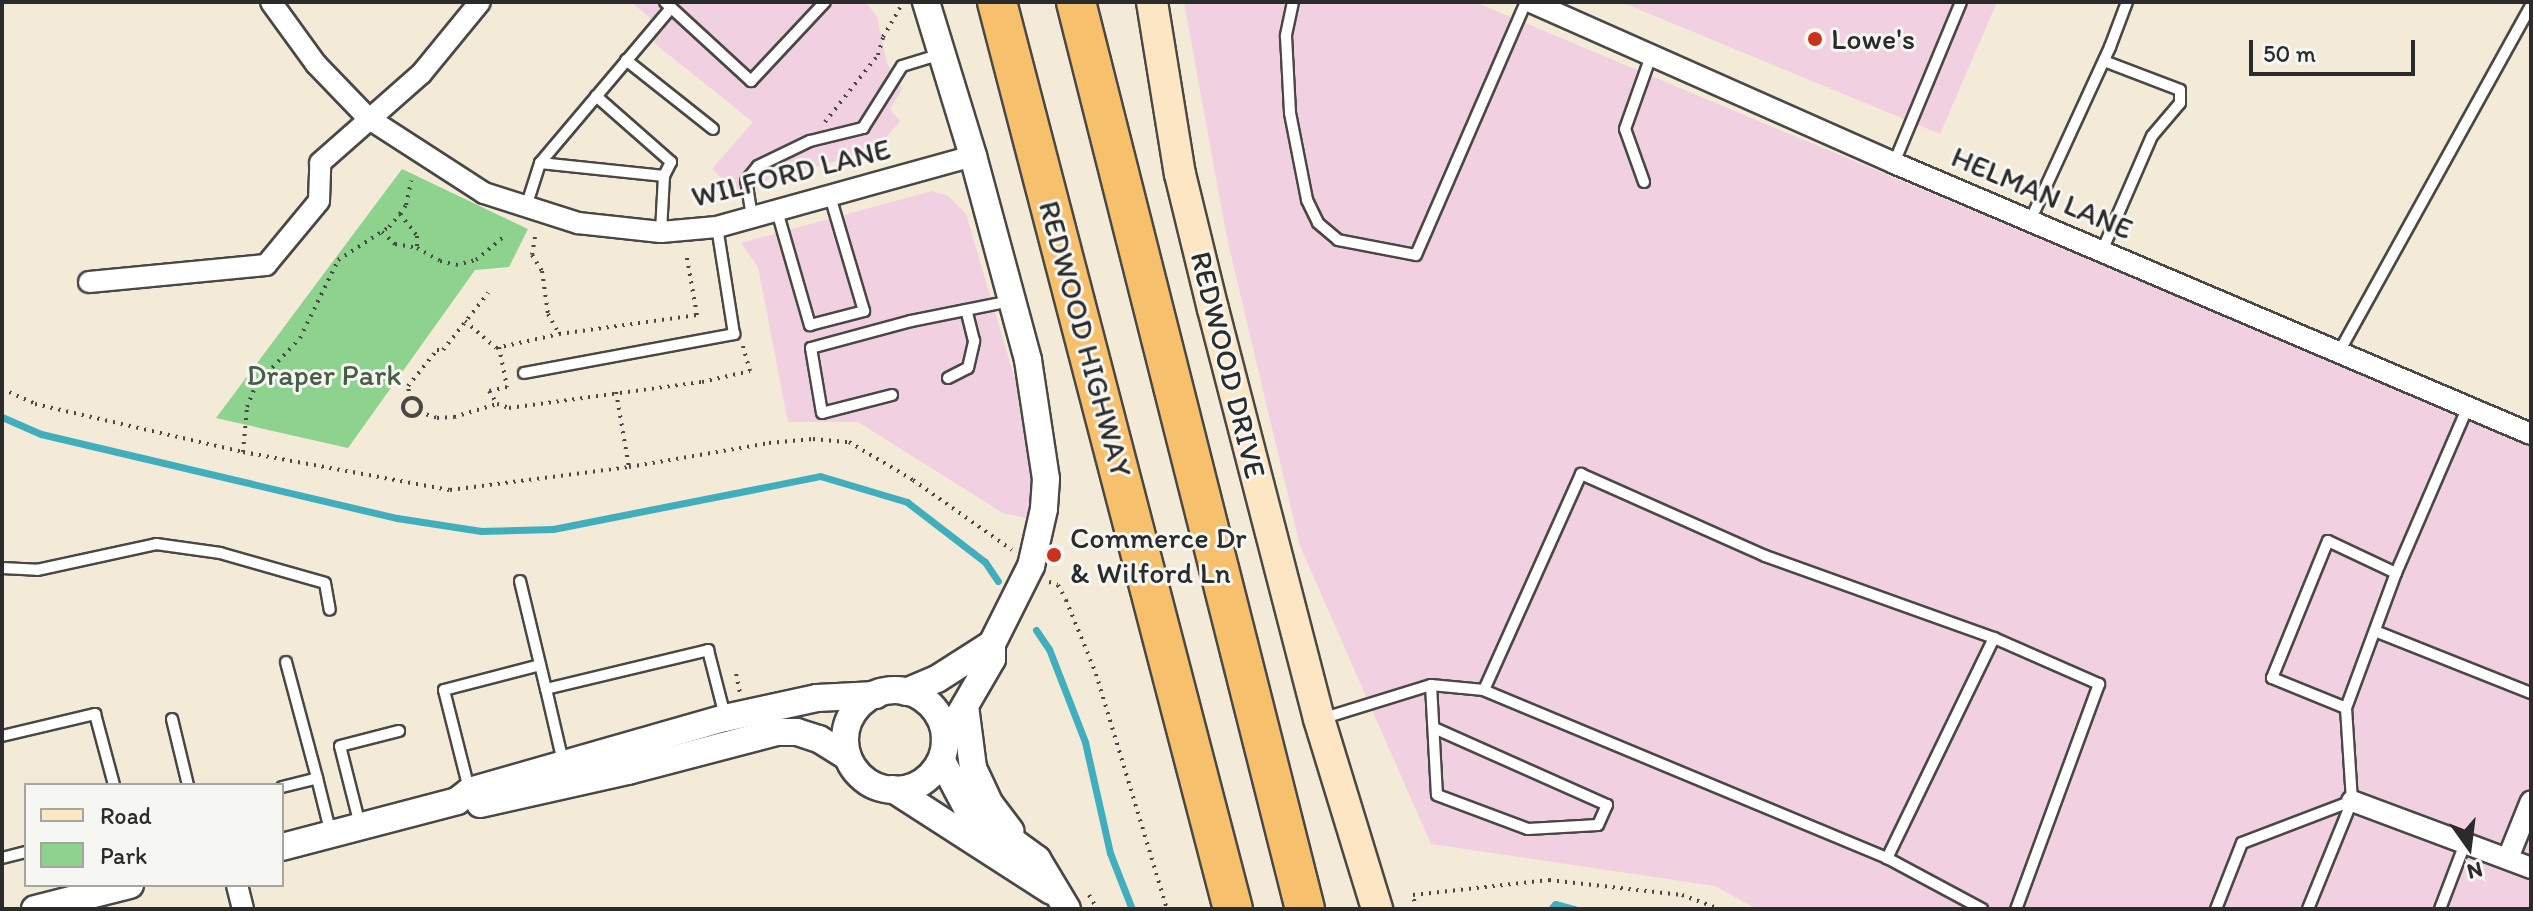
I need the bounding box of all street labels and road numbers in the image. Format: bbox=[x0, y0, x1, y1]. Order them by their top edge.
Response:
street label: WILFORD LANE bbox=[688, 131, 894, 215]
street label: HELMAN LANE bbox=[1946, 139, 2138, 247]
street label: REDWOOD HIGHWAY bbox=[1031, 197, 1139, 481]
street label: REDWOOD DRIVE bbox=[1182, 247, 1274, 483]

